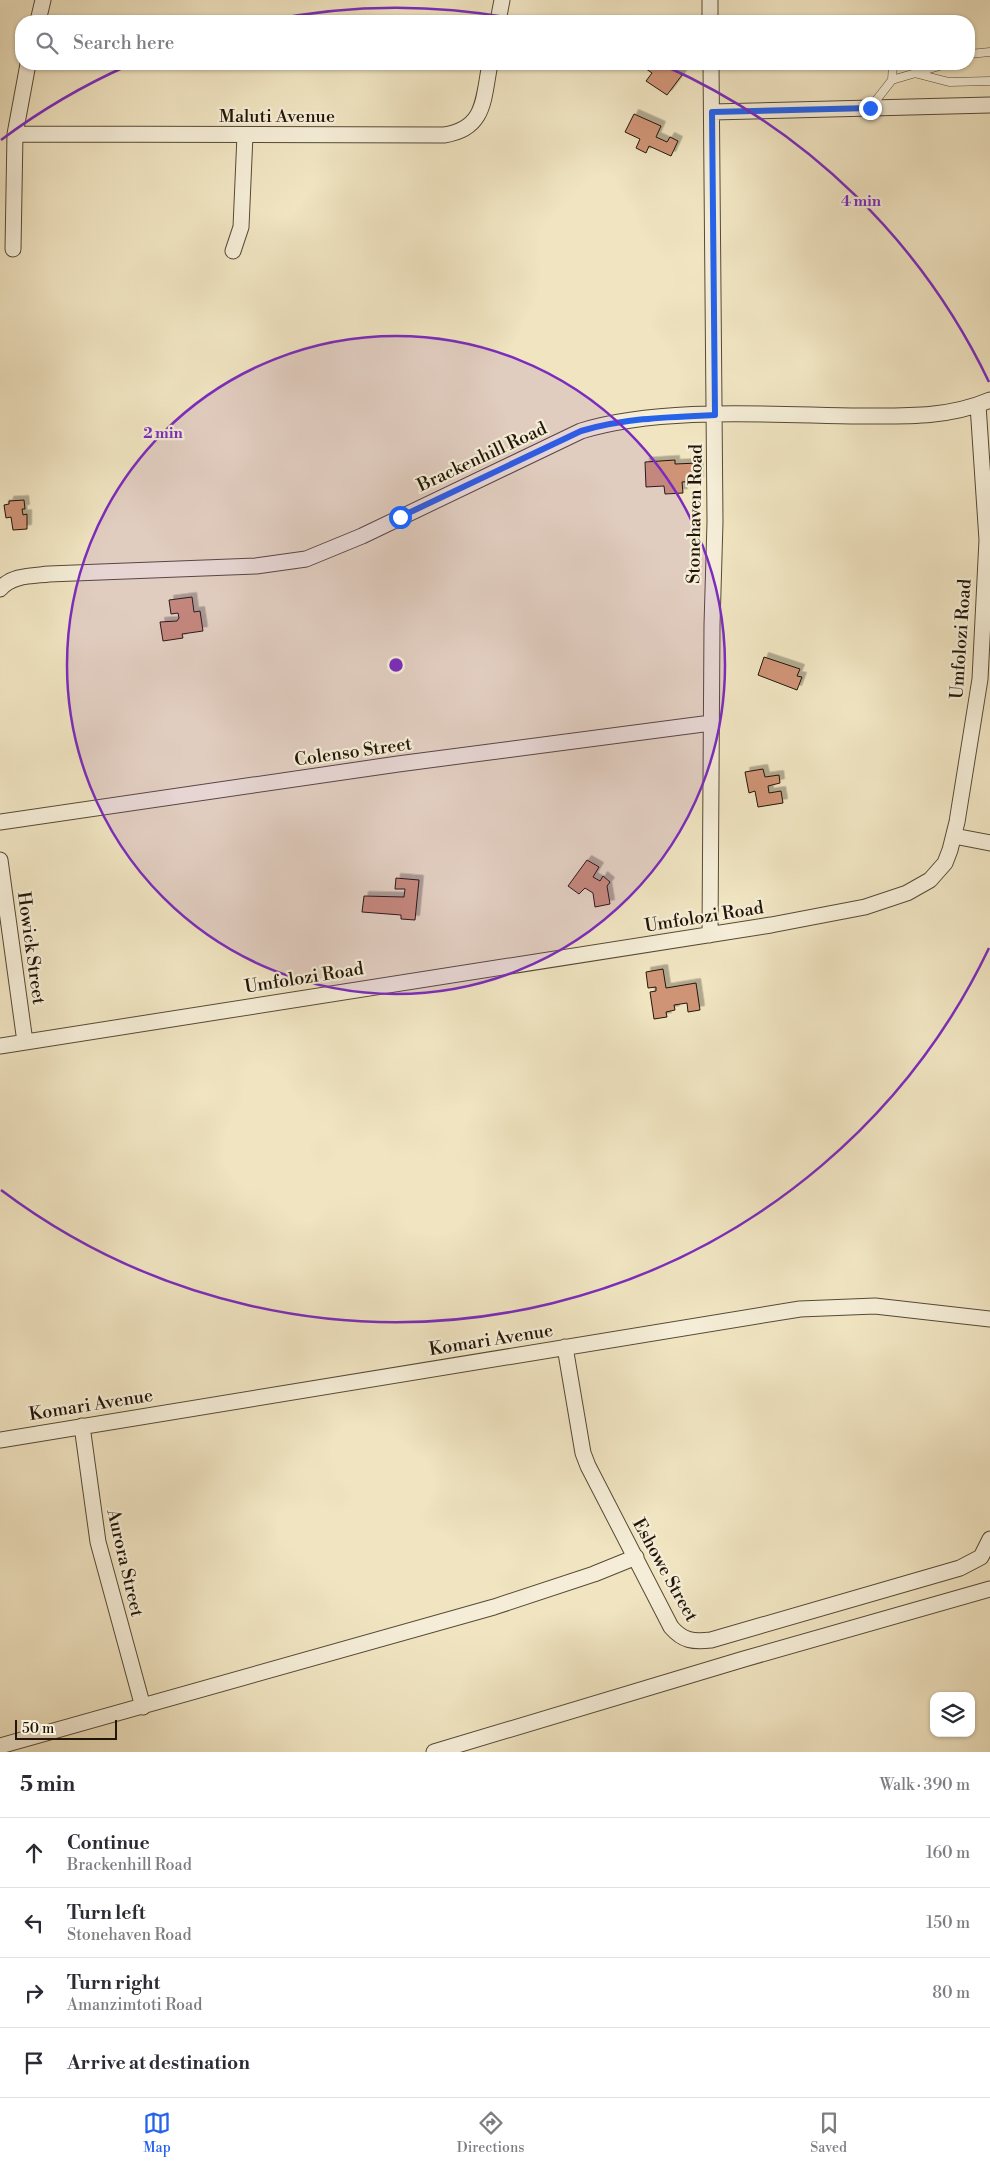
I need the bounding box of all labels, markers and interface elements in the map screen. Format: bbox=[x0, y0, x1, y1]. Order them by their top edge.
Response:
search box bbox=[15, 15, 975, 70]
icon: search bbox=[33, 29, 61, 57]
text: Search here bbox=[73, 31, 174, 55]
route end bbox=[859, 97, 882, 120]
street label: Maluti Avenue bbox=[219, 105, 335, 128]
text: 4 min bbox=[841, 192, 882, 211]
street label: Brackenhill Road bbox=[413, 417, 551, 498]
text: 2 min bbox=[143, 424, 183, 443]
street label: Stonehaven Road bbox=[682, 443, 708, 584]
route start bbox=[389, 506, 412, 529]
street label: Umfolozi Road bbox=[945, 577, 977, 700]
centre of rings bbox=[387, 656, 405, 674]
street label: Colenso Street bbox=[293, 732, 414, 772]
street label: Howick Street bbox=[12, 890, 50, 1006]
street label: Umfolozi Road bbox=[643, 896, 766, 938]
street label: Umfolozi Road bbox=[243, 957, 366, 999]
street label: Komari Avenue bbox=[427, 1319, 555, 1361]
street label: Komari Avenue bbox=[27, 1384, 155, 1426]
street label: Aurora Street bbox=[101, 1506, 149, 1620]
street label: Eshowe Street bbox=[627, 1514, 703, 1626]
map controls bbox=[930, 1692, 975, 1737]
button: layers bbox=[930, 1692, 975, 1737]
scale bar bbox=[15, 1717, 118, 1740]
text: 50 m bbox=[22, 1720, 54, 1738]
text: 5 min bbox=[20, 1772, 75, 1798]
text: Walk · 390 m bbox=[880, 1775, 970, 1795]
text: Continue bbox=[67, 1831, 150, 1855]
icon: ahead bbox=[20, 1839, 48, 1867]
text: 160 m bbox=[926, 1843, 970, 1863]
text: Brackenhill Road bbox=[67, 1855, 192, 1875]
text: Turn left bbox=[67, 1901, 146, 1925]
icon: left bbox=[20, 1909, 48, 1937]
text: 150 m bbox=[926, 1913, 970, 1933]
text: Stonehaven Road bbox=[67, 1925, 192, 1945]
text: Turn right bbox=[67, 1971, 160, 1995]
icon: right bbox=[20, 1979, 48, 2007]
text: 80 m bbox=[932, 1983, 970, 2003]
text: Amanzimtoti Road bbox=[67, 1995, 202, 2015]
icon: arrive bbox=[20, 2049, 48, 2077]
text: Arrive at destination bbox=[67, 2051, 250, 2075]
tab: Map bbox=[143, 2109, 171, 2157]
tab: Directions bbox=[457, 2109, 524, 2157]
tab: Saved bbox=[810, 2109, 847, 2157]

